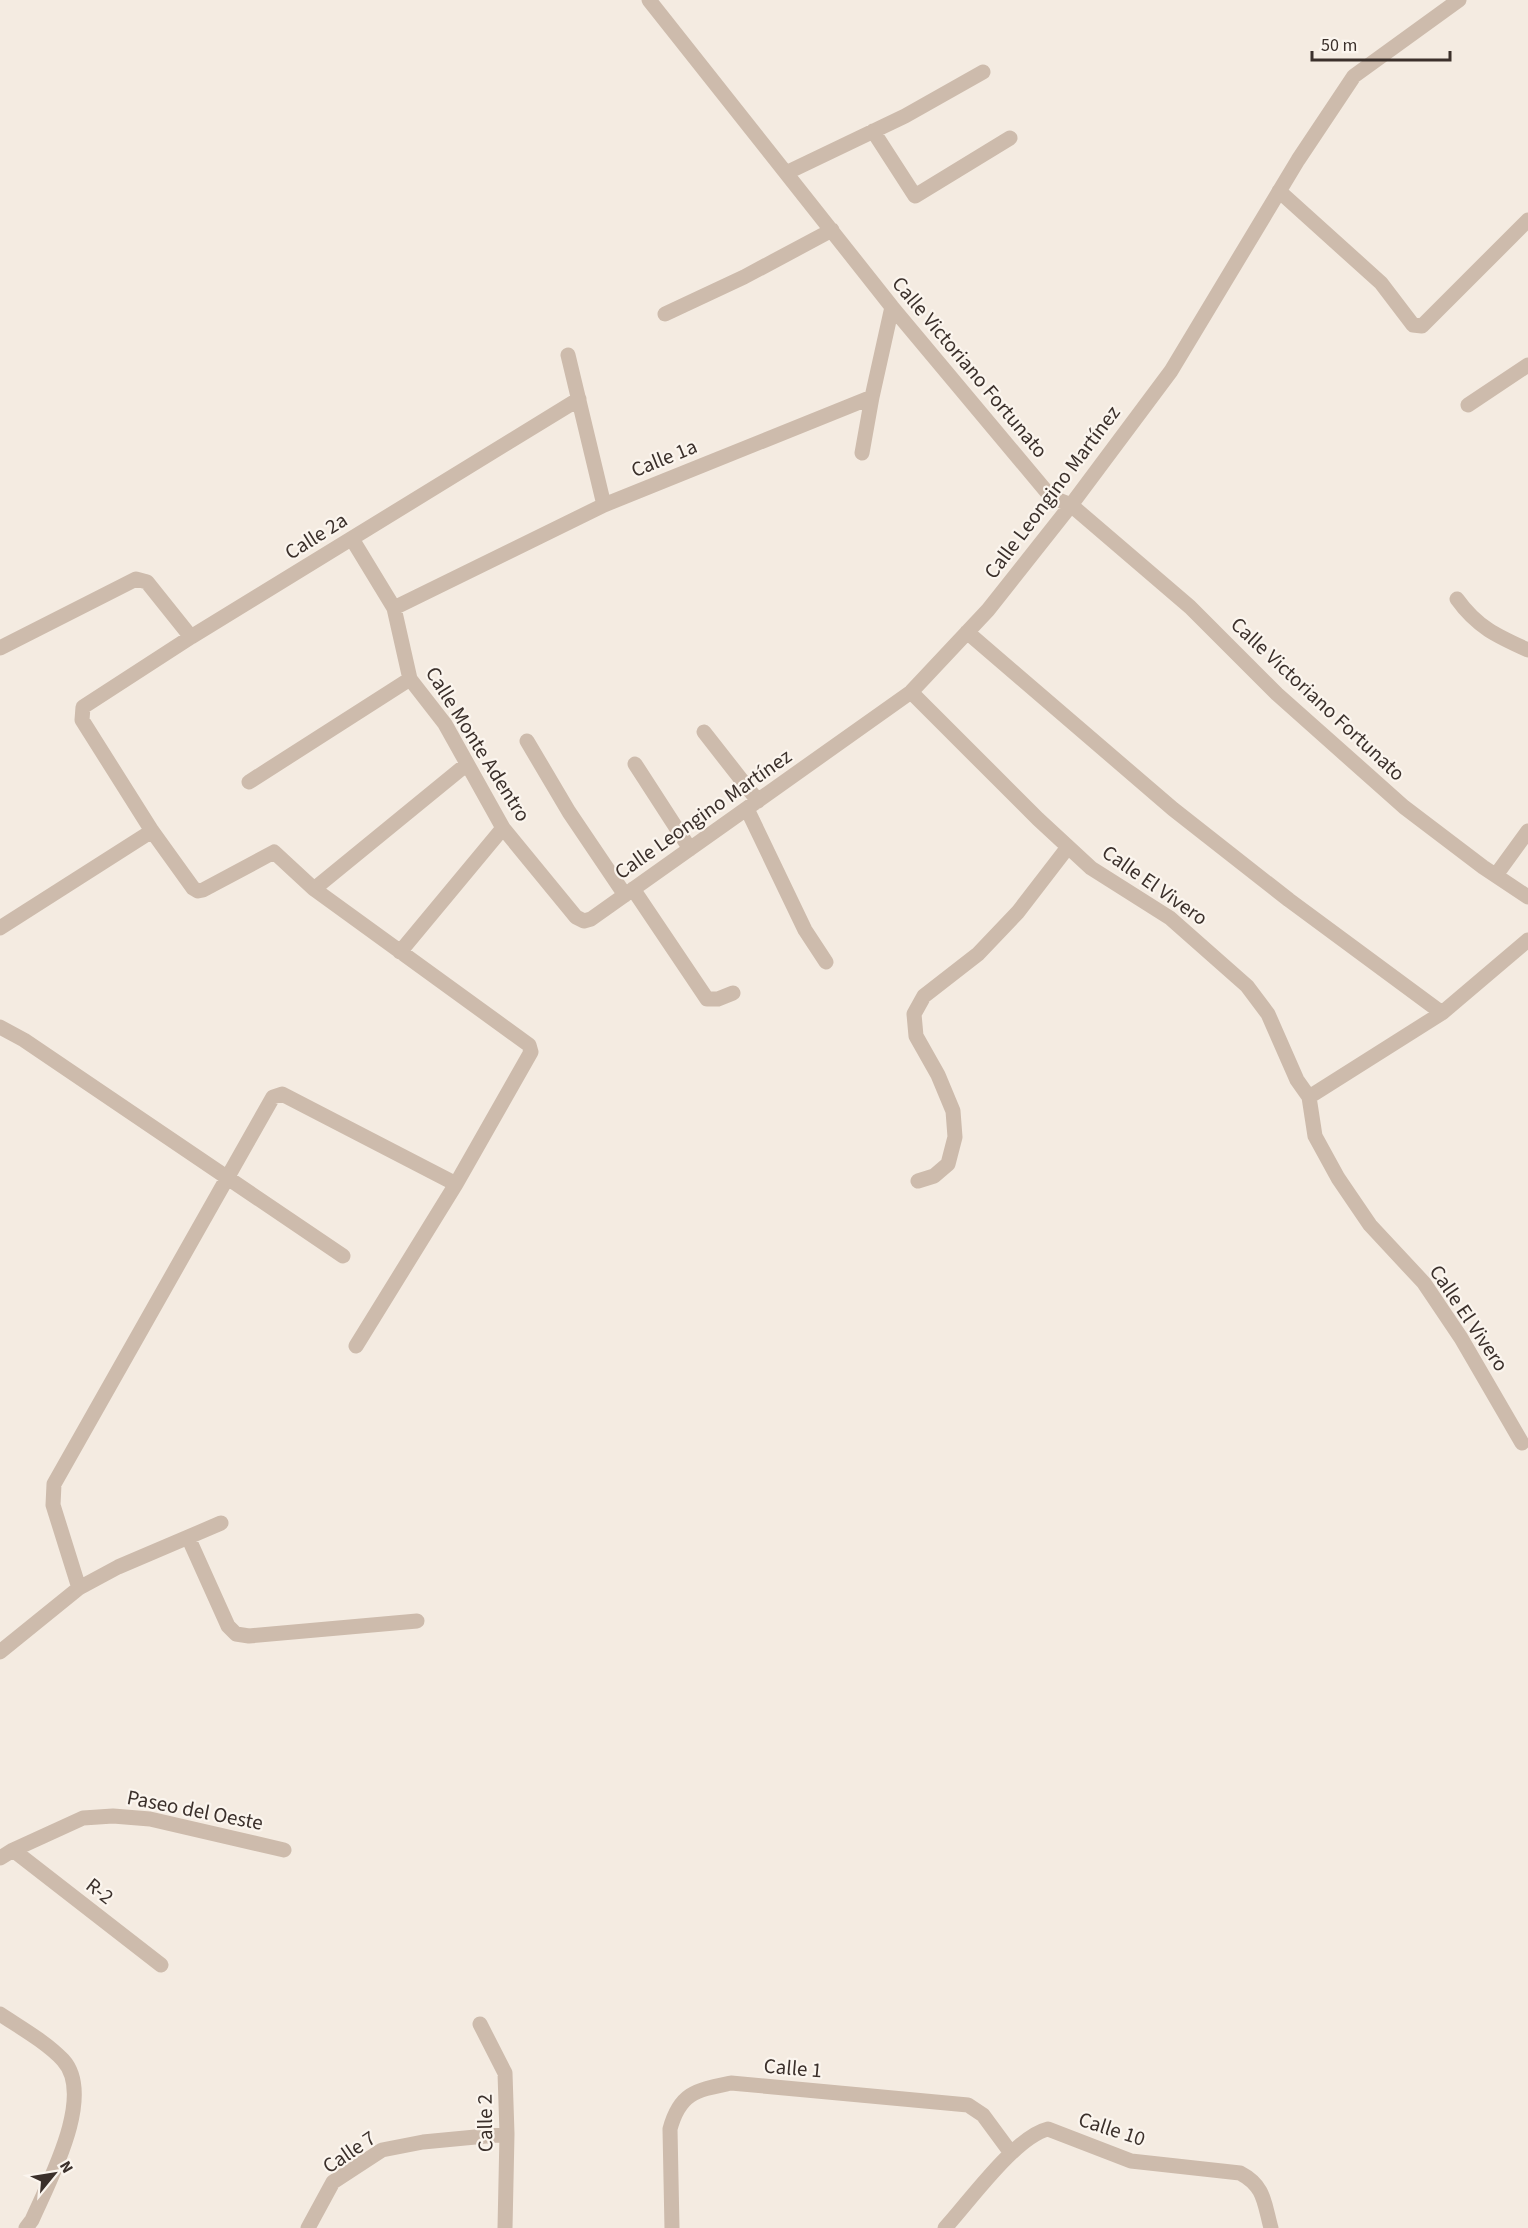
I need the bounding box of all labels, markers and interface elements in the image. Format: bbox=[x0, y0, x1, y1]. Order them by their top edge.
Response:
scale bar bbox=[1312, 24, 1450, 62]
text: 50 m bbox=[1321, 33, 1357, 58]
street label: Calle Victoriano Fortunato bbox=[885, 270, 1055, 464]
street label: Calle Leongino Martínez bbox=[977, 399, 1127, 585]
street label: Calle 1a bbox=[626, 431, 702, 485]
street label: Calle 2a bbox=[279, 505, 353, 567]
street label: Calle Victoriano Fortunato bbox=[1224, 610, 1412, 788]
street label: Calle Monte Adentro bbox=[418, 661, 538, 827]
street label: Calle Leongino Martínez bbox=[608, 741, 798, 887]
street label: Calle El Vivero bbox=[1096, 837, 1214, 933]
street label: Calle El Vivero bbox=[1422, 1259, 1516, 1377]
street label: Paseo del Oeste bbox=[124, 1782, 266, 1838]
street label: R-2 bbox=[80, 1870, 120, 1912]
street label: Calle 1 bbox=[763, 2051, 823, 2085]
street label: Calle 2 bbox=[469, 2094, 501, 2152]
street label: Calle 10 bbox=[1075, 2104, 1149, 2154]
street label: Calle 7 bbox=[316, 2123, 382, 2181]
north arrow bbox=[24, 2144, 84, 2204]
text: N bbox=[54, 2157, 78, 2177]

